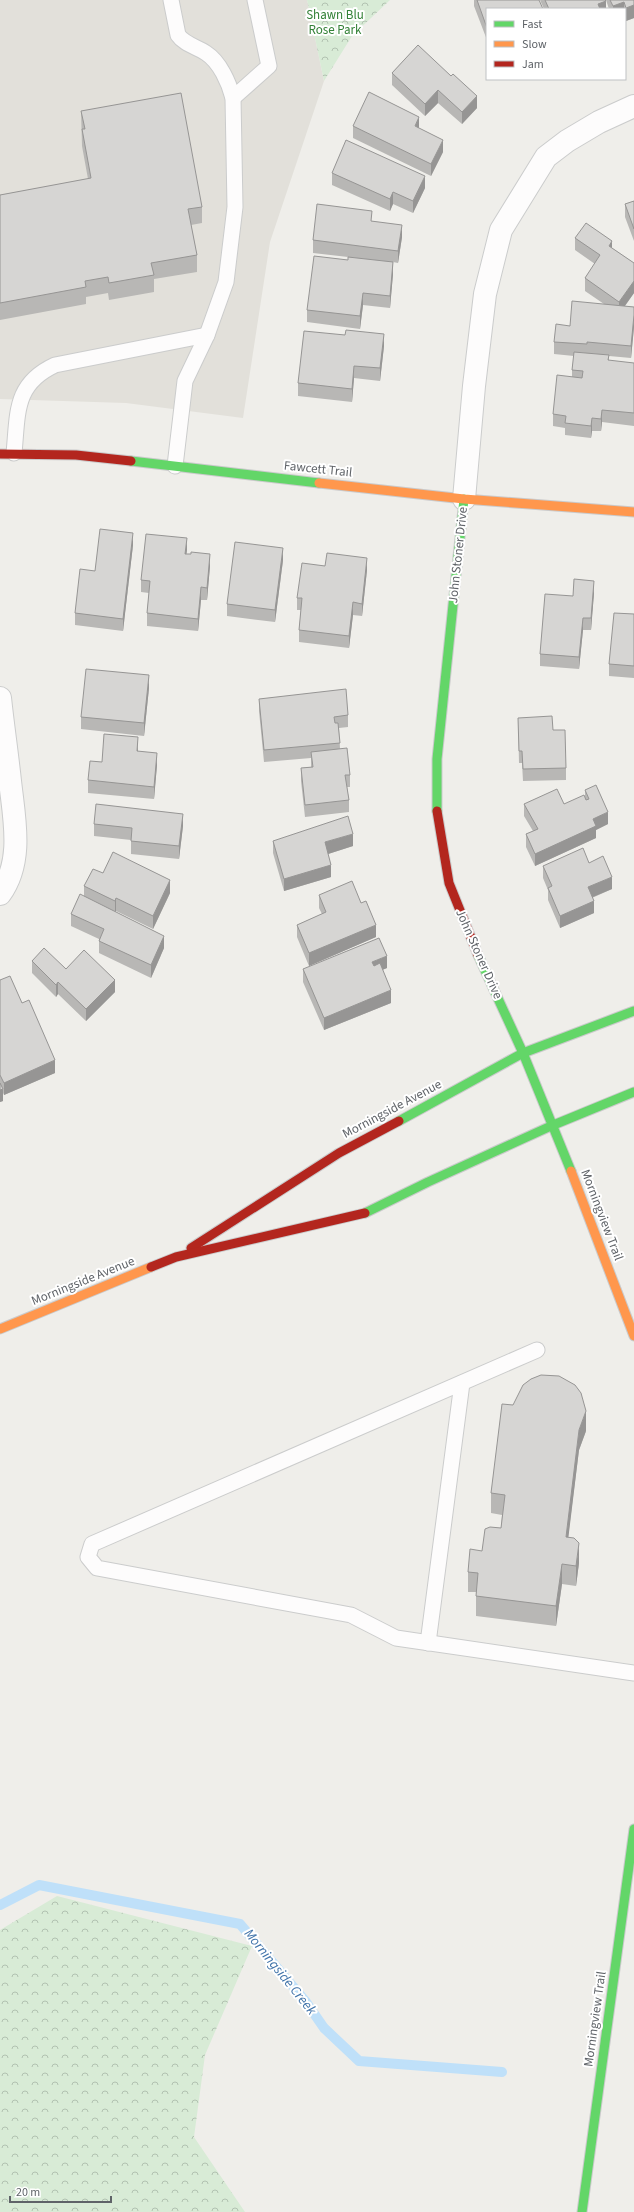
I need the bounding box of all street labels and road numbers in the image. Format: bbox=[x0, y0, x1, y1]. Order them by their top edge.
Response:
street label: Fawcett Trail bbox=[283, 456, 353, 482]
street label: John Stoner Drive bbox=[444, 506, 472, 604]
street label: John Stoner Drive bbox=[451, 906, 507, 1002]
street label: Morningside Avenue bbox=[339, 1075, 445, 1143]
street label: Morningview Trail bbox=[576, 1167, 628, 1263]
street label: Morningside Avenue bbox=[29, 1252, 137, 1310]
street label: Morningview Trail bbox=[579, 1970, 611, 2068]

